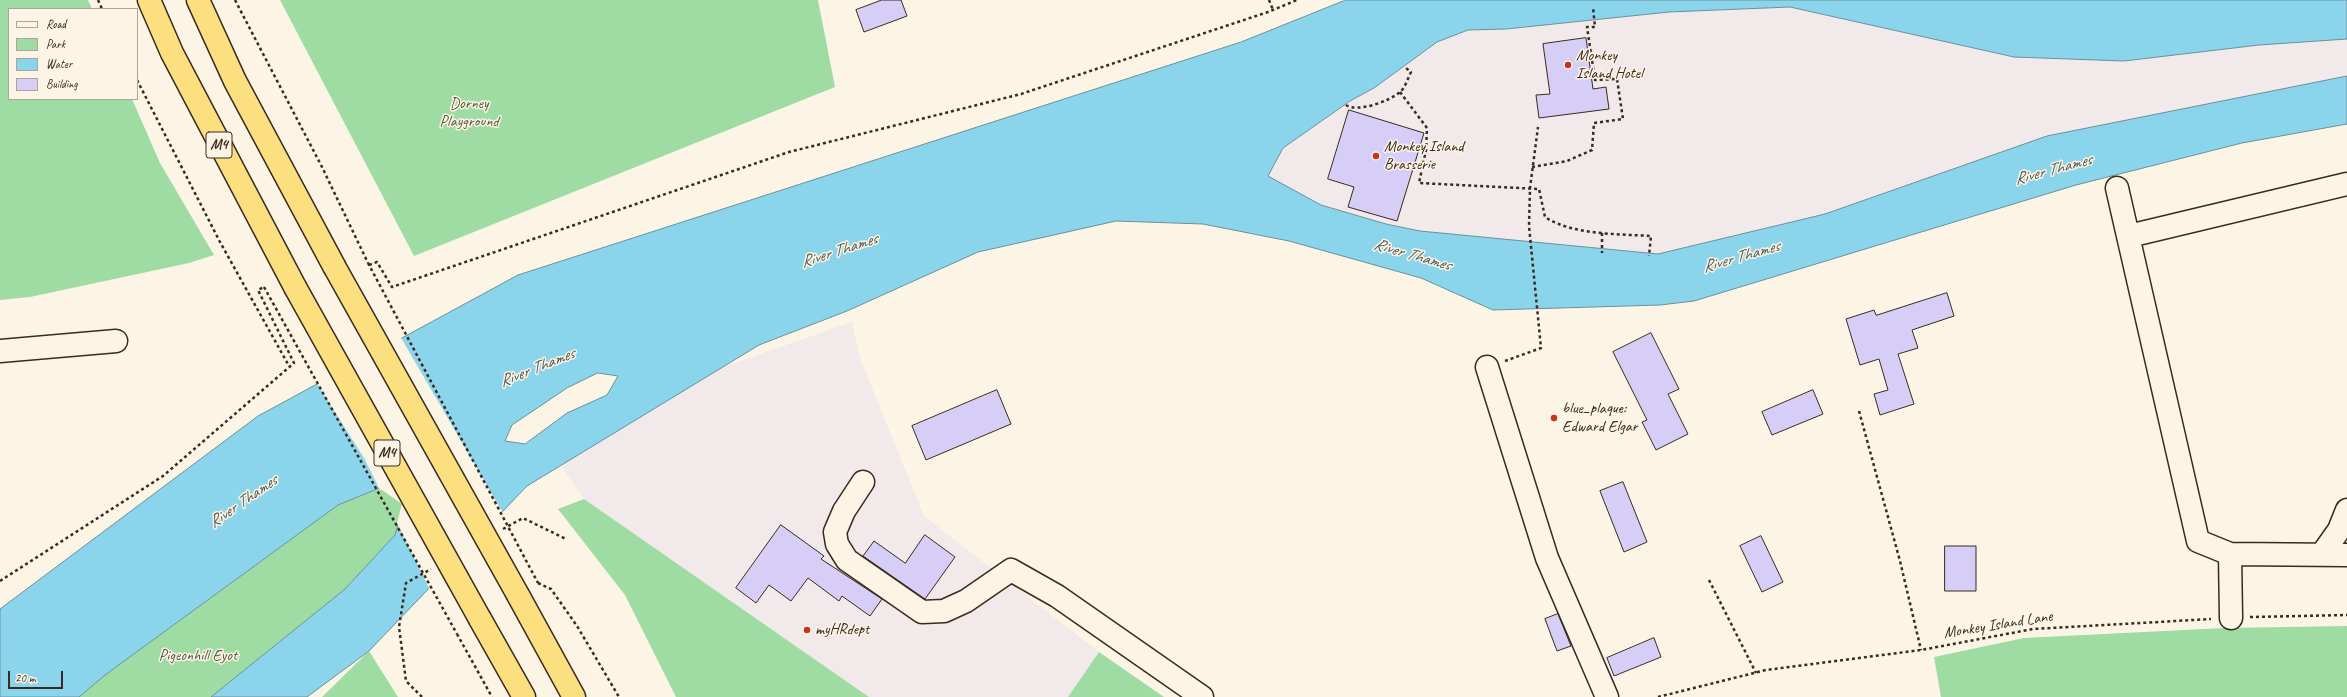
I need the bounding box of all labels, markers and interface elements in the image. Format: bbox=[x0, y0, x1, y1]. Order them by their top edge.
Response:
legend bbox=[8, 8, 138, 100]
text: Road bbox=[46, 16, 66, 32]
text: Park bbox=[46, 36, 65, 52]
place label: Monkey Island Hotel bbox=[1576, 46, 1643, 84]
text: Water bbox=[46, 56, 72, 72]
marker: Monkey Island Hotel bbox=[1563, 60, 1573, 70]
text: Building bbox=[46, 76, 78, 92]
park label: Dorney Playground bbox=[439, 94, 499, 132]
road number: M4 bbox=[206, 132, 232, 158]
place label: Monkey Island Brasserie bbox=[1384, 137, 1464, 175]
water label: River Thames bbox=[2012, 150, 2094, 190]
marker: Monkey Island Brasserie bbox=[1371, 151, 1381, 161]
water label: River Thames bbox=[798, 229, 880, 273]
water label: River Thames bbox=[1371, 234, 1453, 276]
water label: River Thames bbox=[1700, 236, 1782, 278]
water label: River Thames bbox=[497, 344, 577, 392]
place label: blue_plaque: Edward Elgar bbox=[1562, 399, 1638, 437]
marker: blue_plaque: Edward Elgar bbox=[1549, 413, 1559, 423]
road number: M4 bbox=[374, 440, 400, 466]
water label: River Thames bbox=[205, 471, 281, 533]
street label: Monkey Island Lane bbox=[1942, 607, 2054, 643]
place label: myHRdept bbox=[815, 620, 869, 640]
marker: myHRdept bbox=[802, 625, 812, 635]
park label: Pigeonhill Eyot bbox=[159, 646, 237, 666]
scale bar bbox=[10, 663, 65, 689]
text: 20 m bbox=[15, 670, 35, 686]

